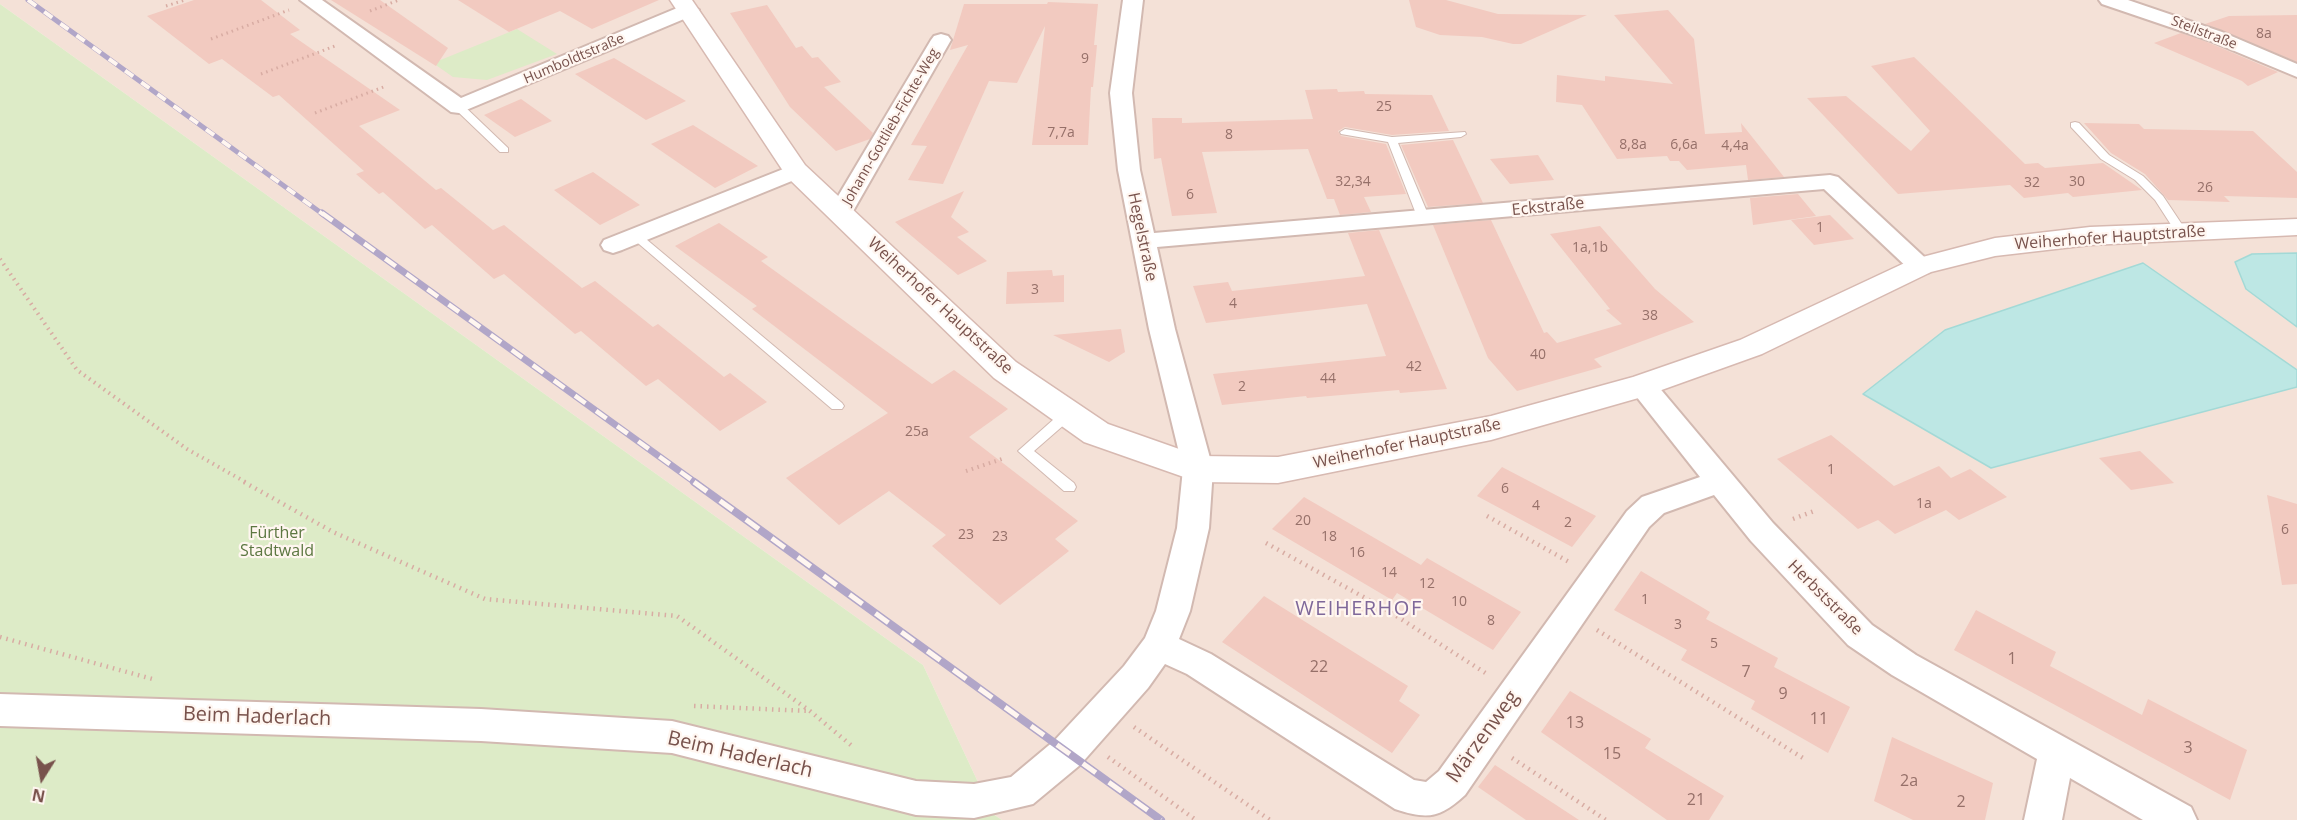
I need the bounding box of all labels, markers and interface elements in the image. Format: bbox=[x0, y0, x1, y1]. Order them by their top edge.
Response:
street label: Steilstraße bbox=[2169, 13, 2239, 53]
house number: 8a bbox=[2256, 26, 2272, 42]
street label: Humboldtstraße bbox=[521, 30, 627, 88]
street label: Johann-Gottlieb-Fichte-Weg bbox=[839, 45, 943, 209]
house number: 9 bbox=[1081, 51, 1089, 67]
house number: 25 bbox=[1376, 99, 1392, 115]
house number: 7,7a bbox=[1047, 125, 1075, 141]
house number: 8 bbox=[1225, 127, 1233, 143]
house number: 8,8a bbox=[1619, 137, 1647, 153]
house number: 6,6a bbox=[1670, 137, 1698, 153]
house number: 4,4a bbox=[1721, 138, 1749, 154]
house number: 32,34 bbox=[1335, 174, 1371, 190]
house number: 30 bbox=[2069, 174, 2085, 190]
house number: 32 bbox=[2024, 175, 2040, 191]
house number: 26 bbox=[2197, 180, 2213, 196]
house number: 6 bbox=[1186, 187, 1194, 203]
street label: Hegelstraße bbox=[1123, 191, 1161, 283]
street label: Eckstraße bbox=[1511, 194, 1585, 220]
house number: 1 bbox=[1816, 220, 1824, 236]
street label: Weiherhofer Hauptstraße bbox=[2014, 222, 2206, 254]
street label: Weiherhofer Hauptstraße bbox=[863, 234, 1017, 378]
house number: 1a,1b bbox=[1572, 240, 1608, 256]
house number: 3 bbox=[1031, 282, 1039, 298]
house number: 4 bbox=[1229, 296, 1237, 312]
house number: 38 bbox=[1642, 308, 1658, 324]
house number: 40 bbox=[1530, 347, 1546, 363]
house number: 42 bbox=[1406, 359, 1422, 375]
house number: 44 bbox=[1320, 371, 1336, 387]
house number: 2 bbox=[1238, 379, 1246, 395]
street label: Weiherhofer Hauptstraße bbox=[1311, 415, 1503, 473]
house number: 25a bbox=[905, 424, 929, 440]
house number: 1 bbox=[1827, 462, 1835, 478]
house number: 6 bbox=[1501, 481, 1509, 497]
house number: 1a bbox=[1916, 496, 1932, 512]
house number: 4 bbox=[1532, 498, 1540, 514]
house number: 20 bbox=[1295, 513, 1311, 529]
house number: 2 bbox=[1564, 515, 1572, 531]
house number: 6 bbox=[2281, 522, 2289, 538]
park label: Fürther Stadtwald bbox=[240, 523, 314, 561]
house number: 23 bbox=[958, 527, 974, 543]
house number: 23 bbox=[992, 529, 1008, 545]
house number: 18 bbox=[1321, 529, 1337, 545]
house number: 16 bbox=[1349, 545, 1365, 561]
street label: Herbststraße bbox=[1784, 557, 1866, 639]
house number: 14 bbox=[1381, 565, 1397, 581]
house number: 12 bbox=[1419, 576, 1435, 592]
house number: 1 bbox=[1641, 592, 1649, 608]
house number: 10 bbox=[1451, 594, 1467, 610]
district label: WEIHERHOF bbox=[1295, 597, 1423, 621]
house number: 8 bbox=[1487, 613, 1495, 629]
house number: 3 bbox=[1674, 617, 1682, 633]
house number: 5 bbox=[1710, 636, 1718, 652]
house number: 1 bbox=[2007, 649, 2017, 669]
house number: 22 bbox=[1310, 657, 1328, 677]
house number: 7 bbox=[1741, 662, 1751, 682]
house number: 9 bbox=[1778, 684, 1788, 704]
street label: Märzenweg bbox=[1442, 686, 1524, 788]
street label: Beim Haderlach bbox=[182, 702, 332, 732]
house number: 11 bbox=[1810, 709, 1828, 729]
house number: 13 bbox=[1566, 713, 1584, 733]
street label: Beim Haderlach bbox=[665, 727, 815, 783]
house number: 3 bbox=[2183, 738, 2193, 758]
house number: 15 bbox=[1603, 744, 1621, 764]
north arrow bbox=[12, 748, 72, 808]
house number: 2a bbox=[1900, 771, 1918, 791]
text: N bbox=[30, 784, 47, 808]
house number: 21 bbox=[1687, 790, 1705, 810]
house number: 2 bbox=[1956, 792, 1966, 812]

